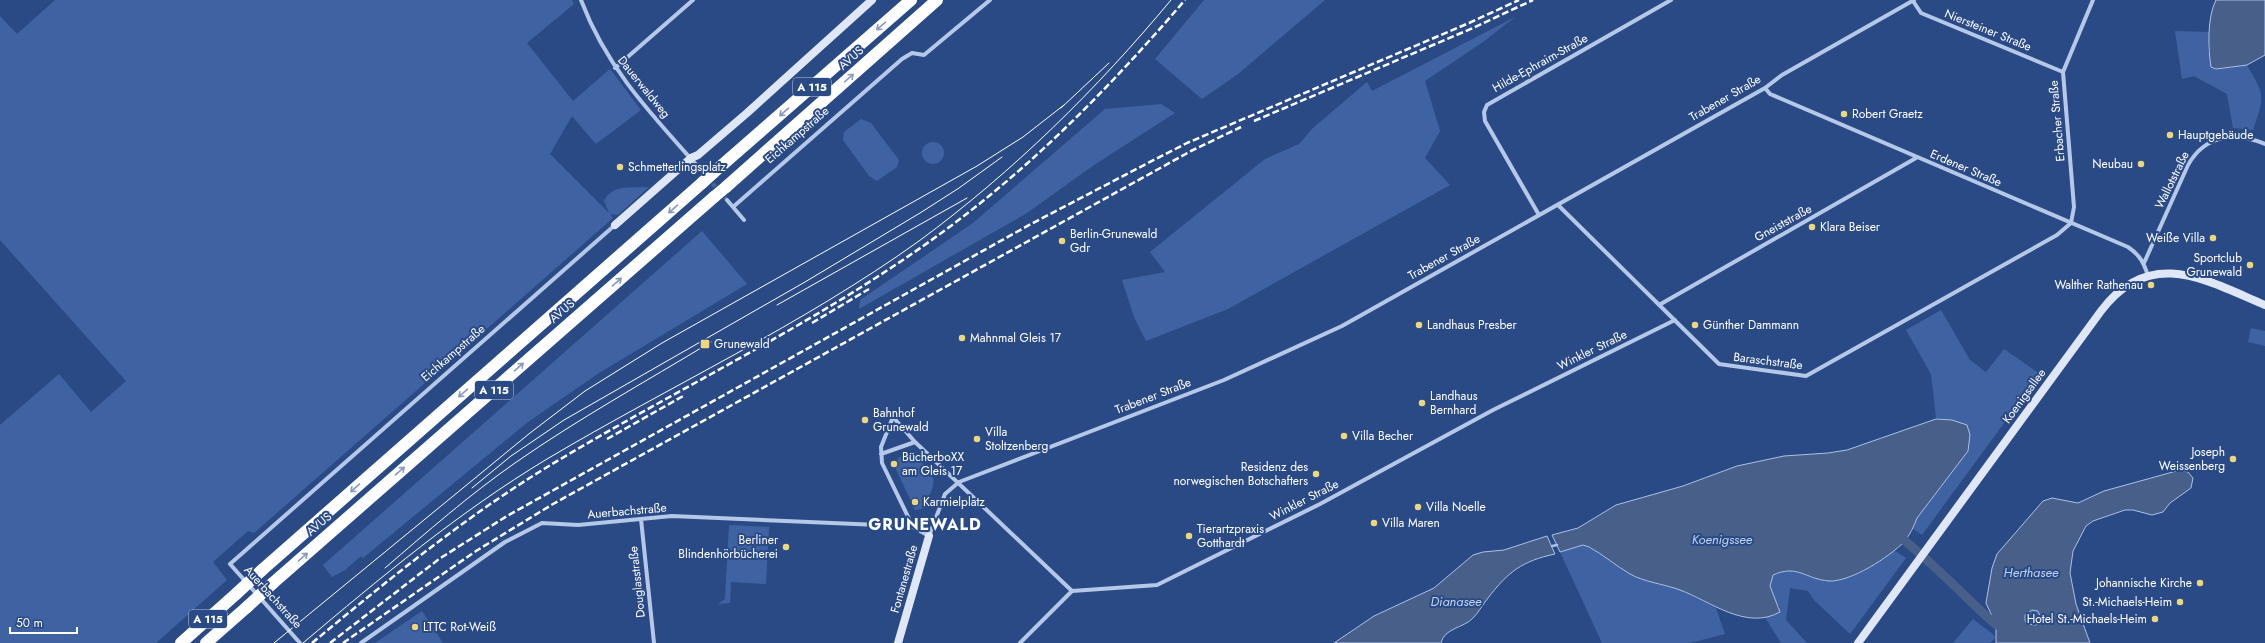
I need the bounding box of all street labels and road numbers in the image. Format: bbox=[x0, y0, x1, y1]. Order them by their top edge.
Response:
street label: Niersteiner Straße bbox=[1942, 4, 2034, 56]
street label: Hilde-Ephraim-Straße bbox=[1489, 29, 1591, 97]
street label: AVUS bbox=[834, 41, 868, 74]
street label: Dauerwaldweg bbox=[613, 52, 675, 122]
street label: Trabener Straße bbox=[1686, 70, 1764, 126]
road number: A 115 bbox=[793, 78, 831, 96]
street label: Erbacher Straße bbox=[2044, 80, 2070, 162]
street label: Eichkampstraße bbox=[761, 102, 833, 168]
street label: Erdener Straße bbox=[1927, 145, 2005, 191]
street label: Wallotstraße bbox=[2150, 148, 2194, 212]
street label: Gneiststraße bbox=[1751, 200, 1815, 246]
street label: Trabener Straße bbox=[1405, 230, 1483, 284]
street label: AVUS bbox=[545, 295, 579, 327]
street label: Eichkampstraße bbox=[417, 320, 489, 386]
street label: Winkler Straße bbox=[1554, 325, 1630, 375]
street label: Baraschstraße bbox=[1732, 348, 1804, 374]
street label: Koenigsallee bbox=[1998, 365, 2050, 427]
street label: Trabener Straße bbox=[1112, 373, 1194, 419]
road number: A 115 bbox=[475, 381, 513, 399]
street label: Winkler Straße bbox=[1266, 475, 1342, 525]
street label: Auerbachstraße bbox=[587, 499, 667, 523]
street label: AVUS bbox=[302, 508, 336, 540]
street label: Fontanestraße bbox=[886, 543, 922, 615]
street label: Douglasstraße bbox=[624, 545, 650, 619]
street label: Auerbachstraße bbox=[240, 561, 306, 633]
road number: A 115 bbox=[189, 610, 227, 628]

